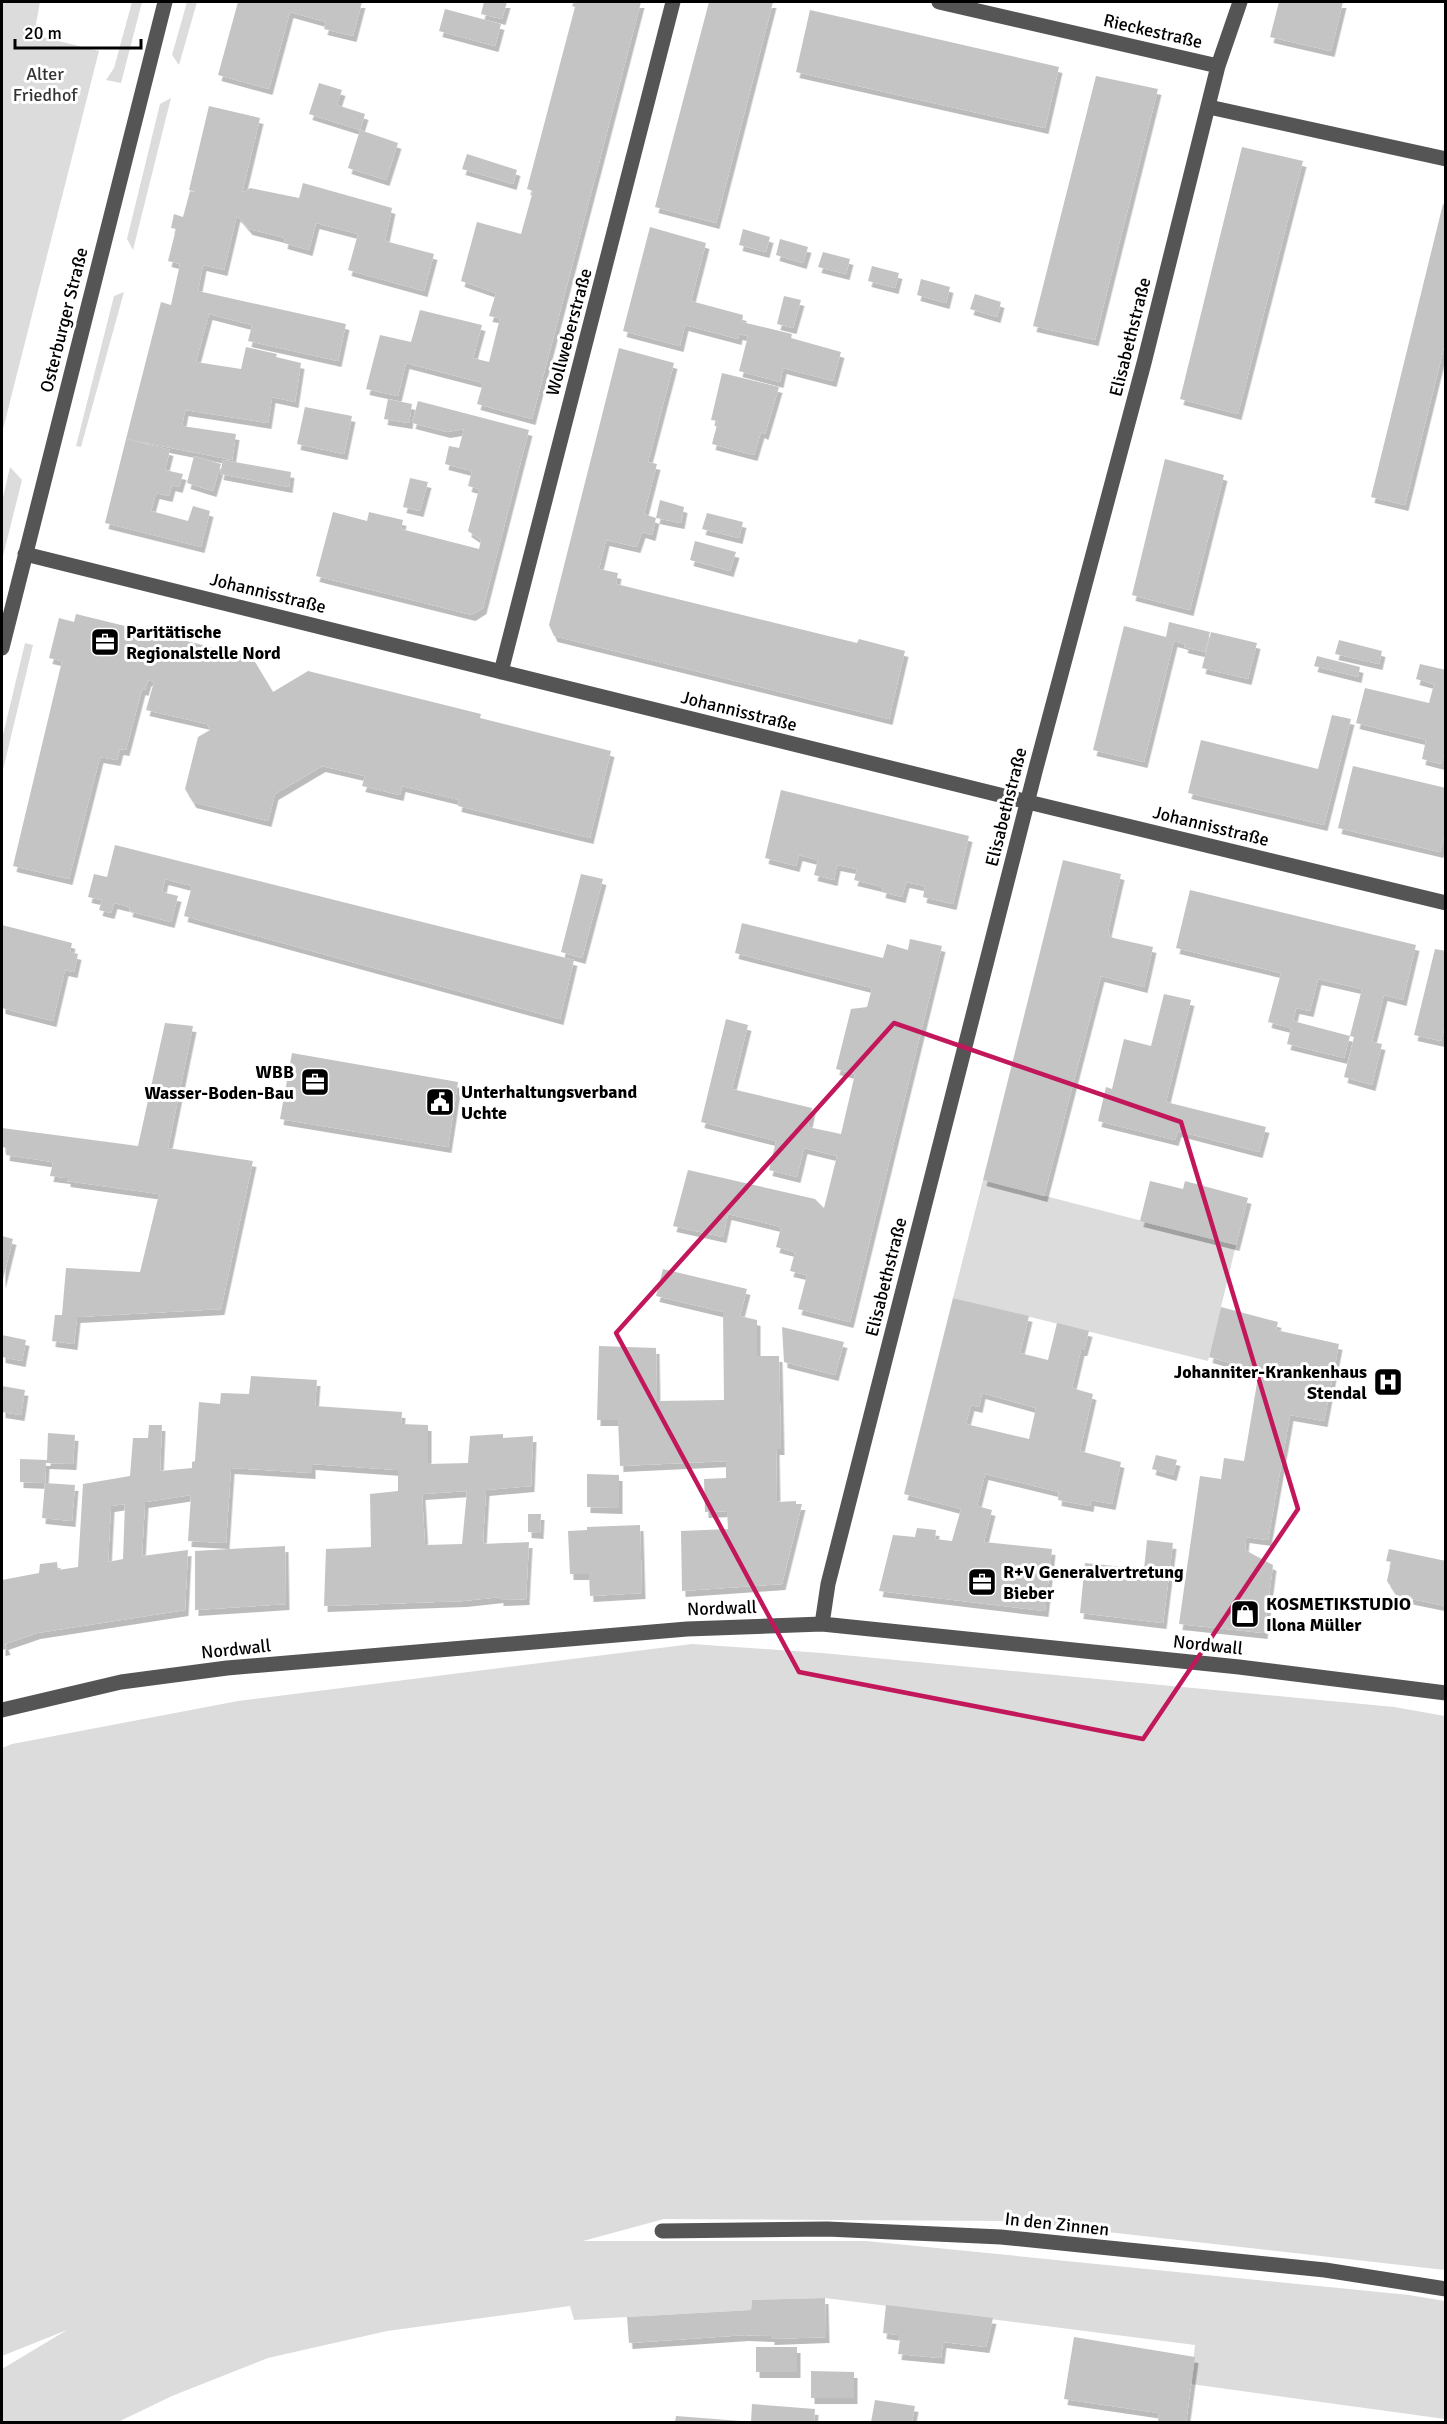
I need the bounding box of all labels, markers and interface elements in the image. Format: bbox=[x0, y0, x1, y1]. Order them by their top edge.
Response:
street label: Rieckestraße bbox=[1101, 9, 1205, 53]
scale bar bbox=[15, 12, 141, 50]
text: 20 m bbox=[24, 22, 62, 44]
park label: Alter Friedhof bbox=[13, 63, 78, 106]
street label: Osterburger Straße bbox=[35, 245, 93, 395]
street label: Wollweberstraße bbox=[541, 266, 597, 398]
street label: Elisabethstraße bbox=[1105, 275, 1155, 399]
street label: Johannisstraße bbox=[208, 568, 328, 618]
place label: Paritätische Regionalstelle Nord bbox=[126, 621, 281, 664]
office icon: Paritätische Regionalstelle Nord bbox=[89, 626, 121, 658]
street label: Johannisstraße bbox=[679, 686, 799, 736]
street label: Elisabethstraße bbox=[981, 745, 1031, 869]
street label: Johannisstraße bbox=[1151, 801, 1271, 851]
place label: WBB Wasser-Boden-Bau bbox=[144, 1061, 294, 1104]
office icon: WBB Wasser-Boden-Bau bbox=[299, 1066, 331, 1098]
place label: Unterhaltungsverband Uchte bbox=[461, 1081, 637, 1124]
public building icon: Unterhaltungsverband Uchte bbox=[424, 1086, 456, 1118]
street label: Elisabethstraße bbox=[861, 1215, 911, 1339]
place label: Johanniter-Krankenhaus Stendal bbox=[1174, 1361, 1367, 1404]
hospital icon: Johanniter-Krankenhaus Stendal bbox=[1372, 1366, 1404, 1398]
place label: R+V Generalvertretung Bieber bbox=[1003, 1561, 1184, 1604]
office icon: R+V Generalvertretung Bieber bbox=[966, 1566, 998, 1598]
place label: KOSMETIKSTUDIO Ilona Müller bbox=[1266, 1593, 1411, 1636]
street label: Nordwall bbox=[687, 1596, 757, 1620]
shop icon: KOSMETIKSTUDIO Ilona Müller bbox=[1229, 1598, 1261, 1630]
street label: Nordwall bbox=[1172, 1630, 1244, 1660]
street label: Nordwall bbox=[200, 1634, 272, 1664]
street label: In den Zinnen bbox=[1004, 2208, 1110, 2240]

